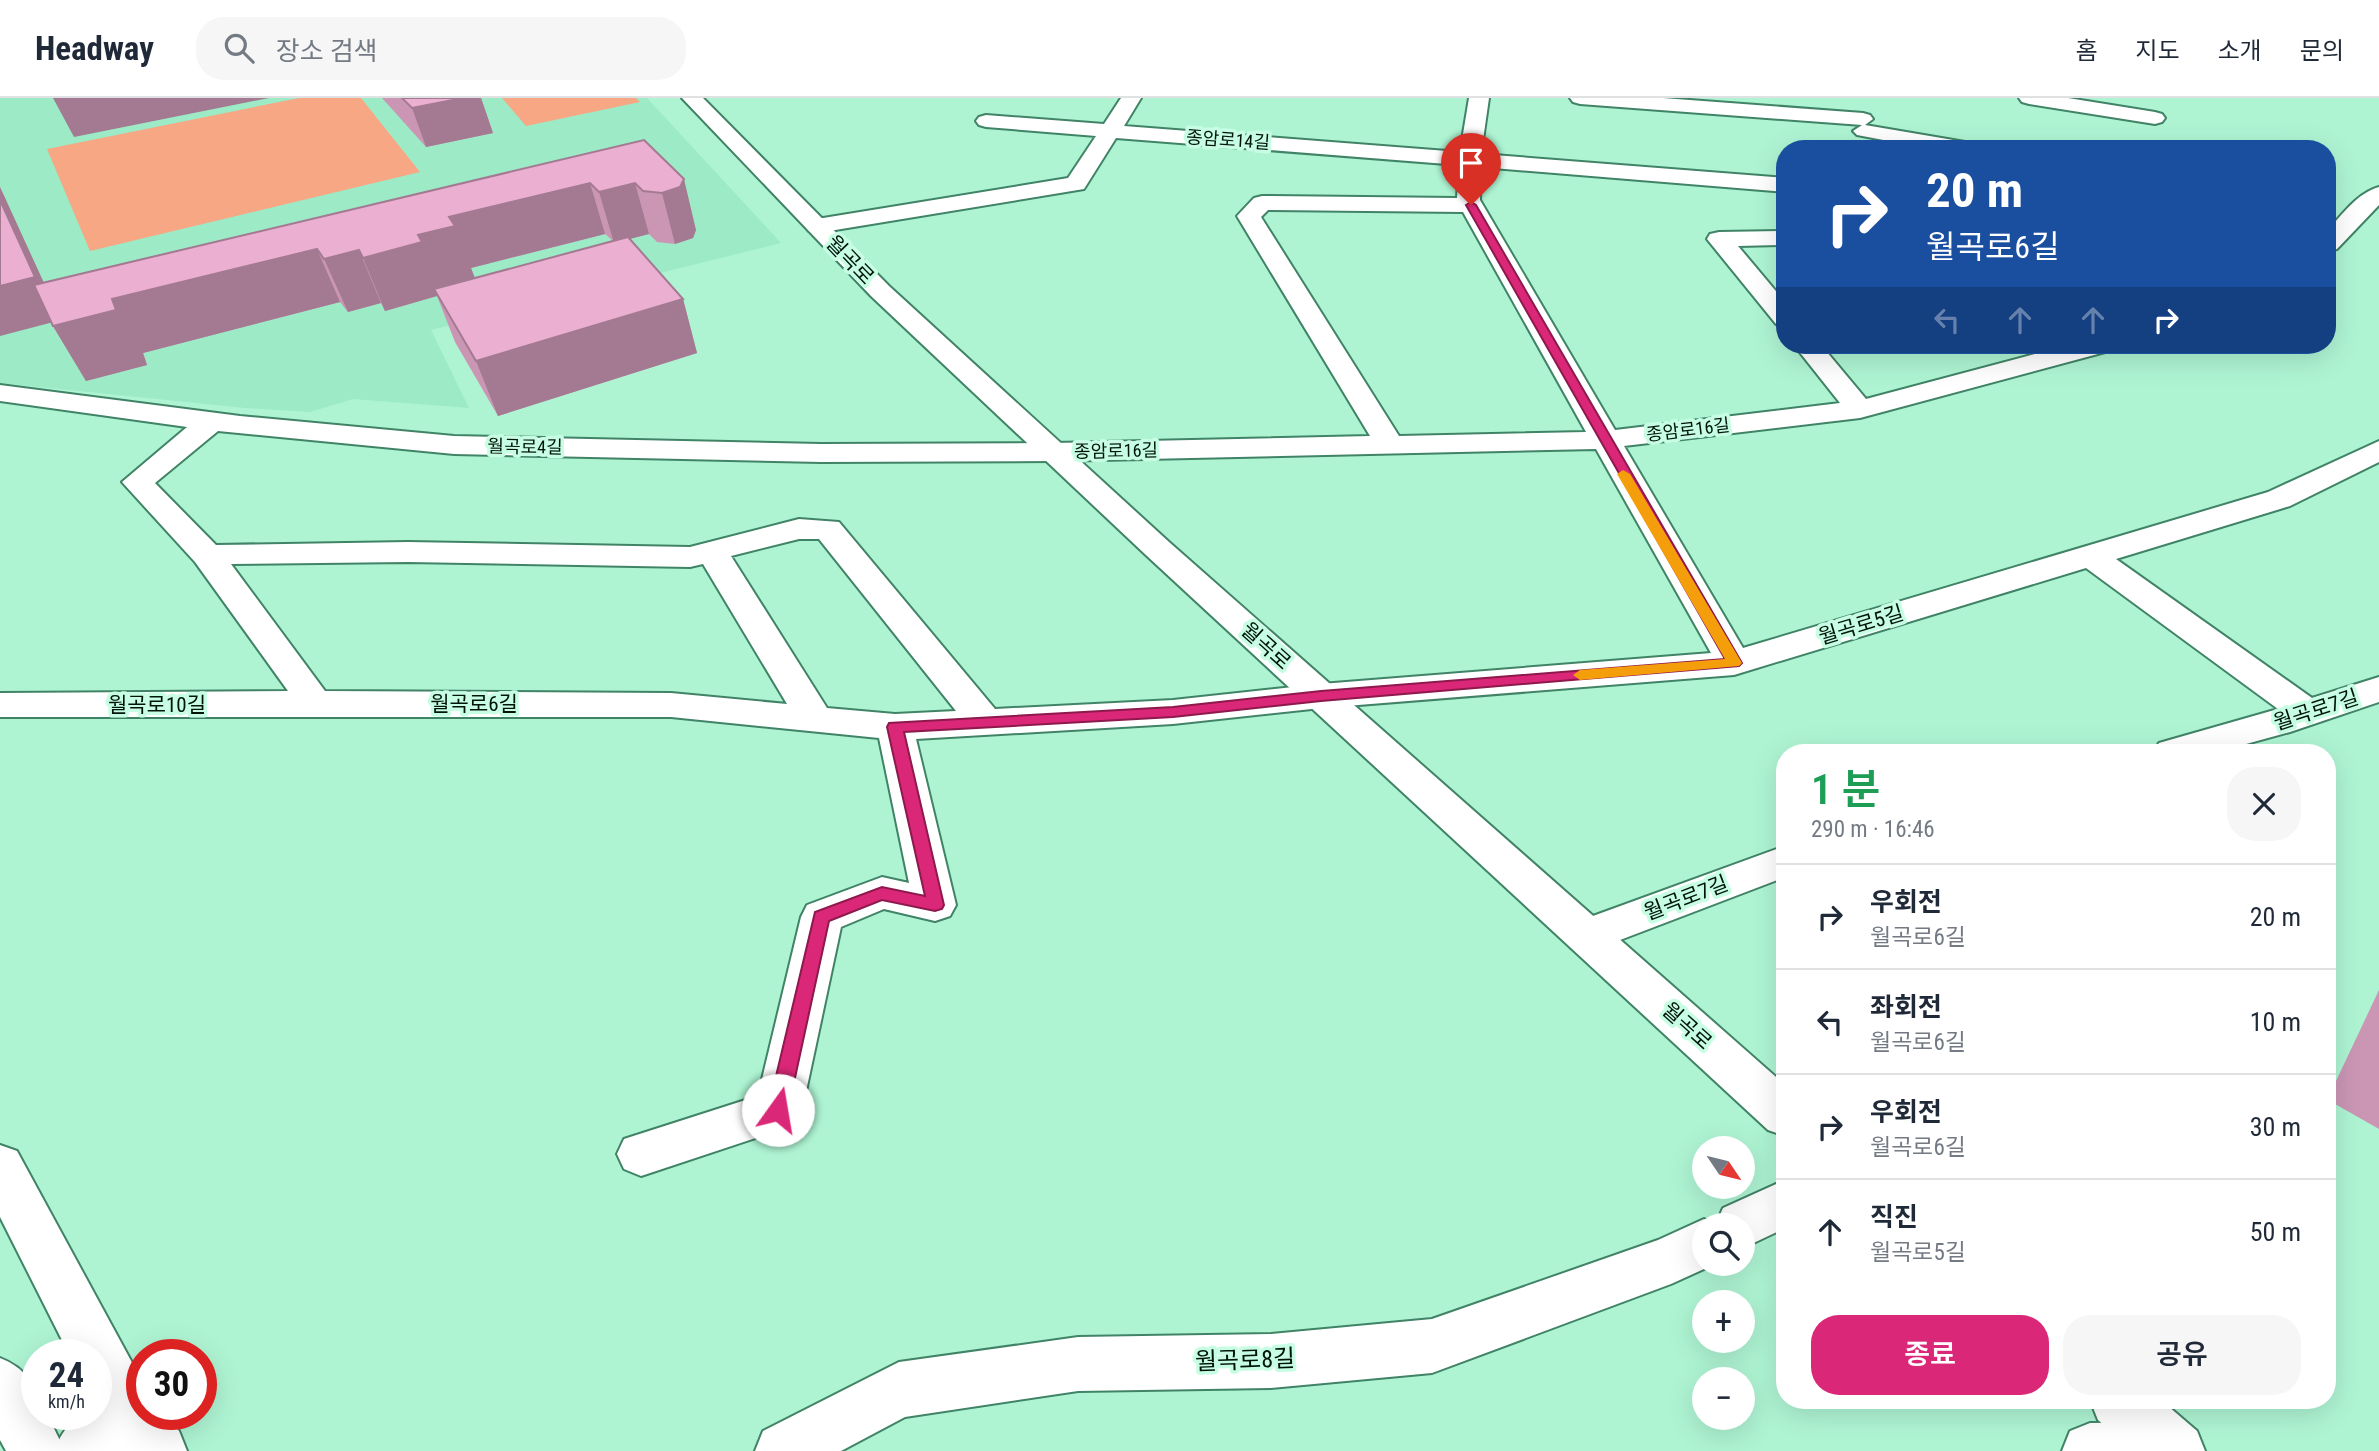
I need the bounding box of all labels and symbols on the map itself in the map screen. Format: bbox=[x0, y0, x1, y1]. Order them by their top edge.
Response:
street label: 종암로14길 bbox=[1185, 126, 1271, 153]
pin bbox=[1441, 133, 1501, 205]
street label: 월곡로 bbox=[821, 231, 879, 289]
street label: 종암로16길 bbox=[1645, 414, 1731, 445]
street label: 월곡로4길 bbox=[487, 435, 563, 458]
street label: 종암로16길 bbox=[1074, 439, 1158, 462]
street label: 월곡로5길 bbox=[1816, 601, 1906, 649]
street label: 월곡로 bbox=[1236, 618, 1296, 674]
street label: 월곡로7길 bbox=[2271, 685, 2361, 735]
street label: 월곡로6길 bbox=[430, 692, 518, 716]
street label: 월곡로10길 bbox=[108, 693, 206, 717]
street label: 월곡로7길 bbox=[1641, 871, 1731, 925]
street label: 월곡로 bbox=[1657, 998, 1717, 1054]
position arrow bbox=[741, 1073, 815, 1147]
north arrow bbox=[1692, 1136, 1755, 1199]
speed limit sign: 30 bbox=[126, 1339, 217, 1430]
street label: 월곡로8길 bbox=[1194, 1344, 1296, 1376]

